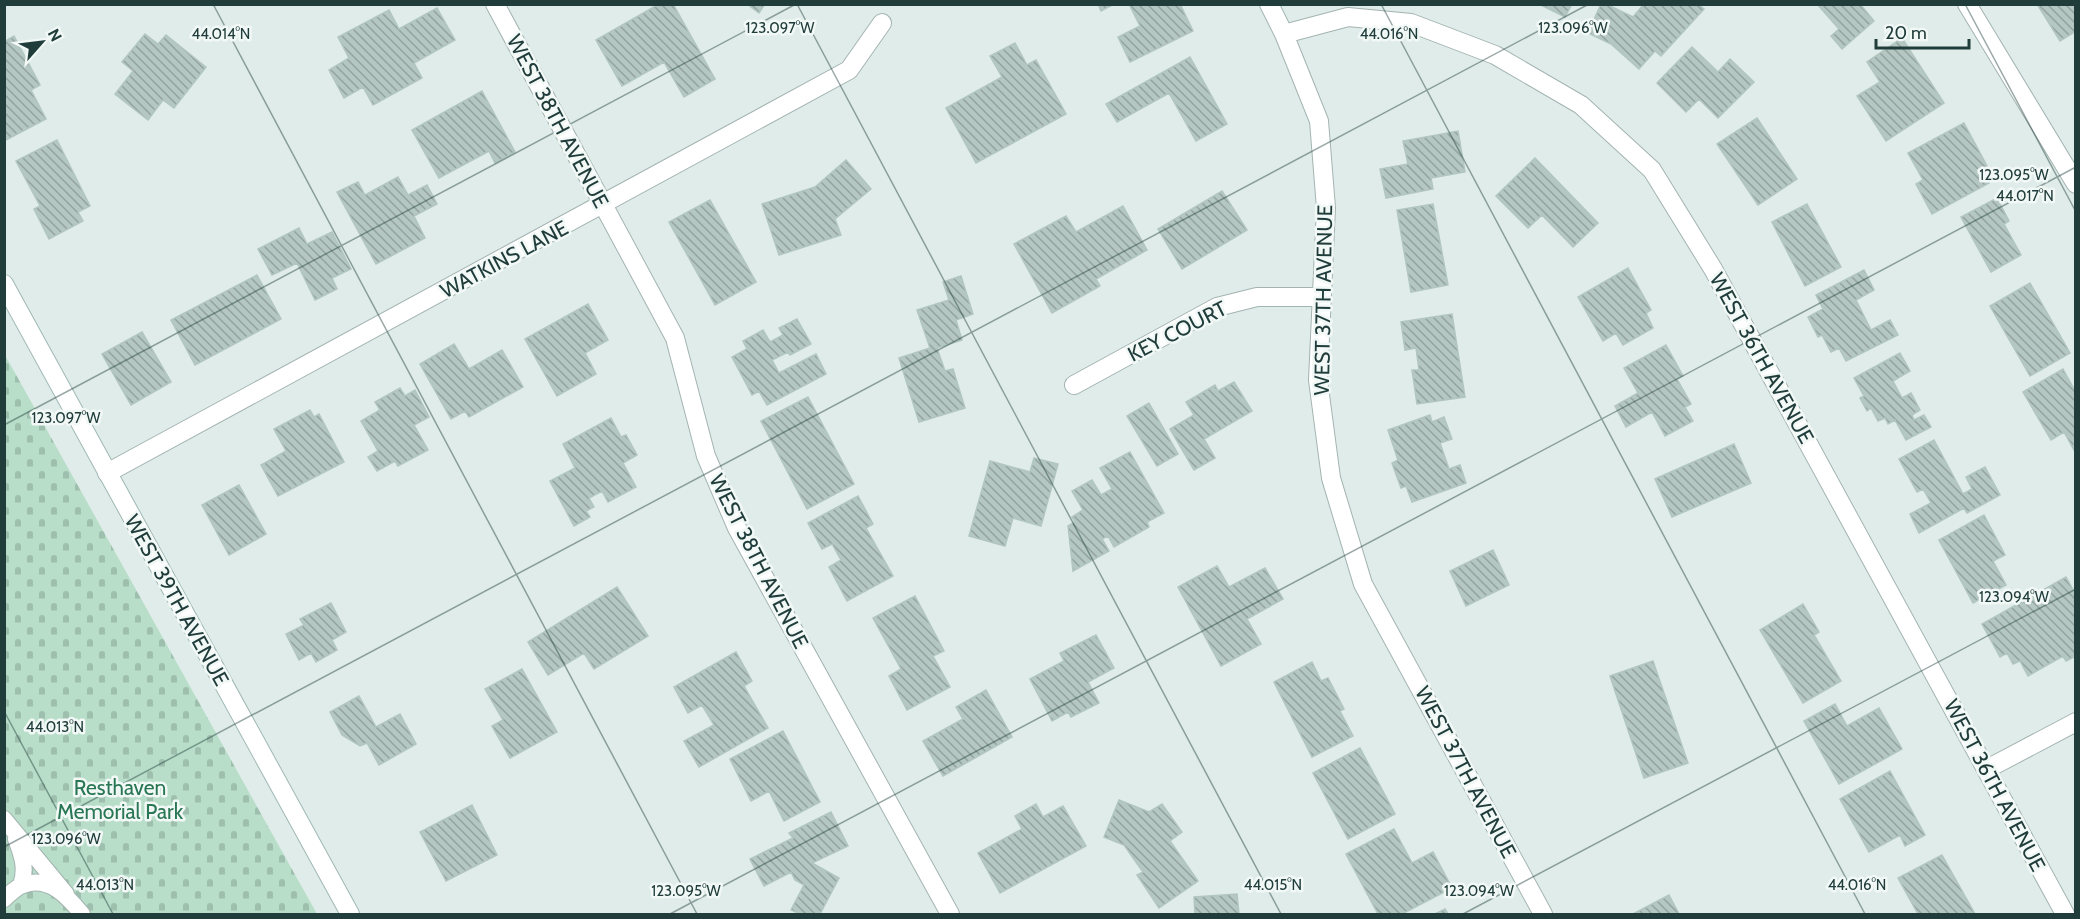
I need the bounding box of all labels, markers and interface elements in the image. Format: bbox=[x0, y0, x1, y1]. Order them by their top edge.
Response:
north arrow bbox=[12, 12, 72, 72]
scale bar bbox=[1876, 12, 1969, 50]
text: 123.097°W bbox=[746, 19, 815, 37]
text: 123.096°W bbox=[1538, 19, 1609, 37]
text: 20 m bbox=[1885, 22, 1927, 44]
text: 44.014°N bbox=[192, 25, 250, 43]
text: 44.016°N bbox=[1360, 25, 1418, 43]
text: N bbox=[44, 26, 66, 45]
street label: WEST 38TH AVENUE bbox=[502, 30, 614, 212]
text: 123.095°W bbox=[1979, 166, 2050, 184]
text: 44.017°N bbox=[1996, 187, 2054, 205]
street label: WEST 37TH AVENUE bbox=[1309, 204, 1337, 396]
street label: WATKINS LANE bbox=[436, 215, 572, 303]
street label: WEST 36TH AVENUE bbox=[1705, 268, 1819, 448]
street label: KEY COURT bbox=[1123, 295, 1231, 367]
text: 123.097°W bbox=[32, 409, 101, 427]
street label: WEST 38TH AVENUE bbox=[704, 470, 814, 652]
street label: WEST 39TH AVENUE bbox=[120, 510, 234, 690]
text: 123.094°W bbox=[1979, 588, 2050, 606]
street label: WEST 37TH AVENUE bbox=[1410, 682, 1522, 862]
street label: WEST 36TH AVENUE bbox=[1939, 695, 2051, 875]
text: 44.013°N bbox=[26, 718, 84, 736]
park label: Resthaven Memorial Park bbox=[57, 775, 184, 824]
text: 123.096°W bbox=[31, 830, 102, 848]
text: 44.013°N bbox=[76, 876, 134, 894]
text: 44.015°N bbox=[1244, 876, 1302, 894]
text: 44.016°N bbox=[1828, 876, 1886, 894]
text: 123.095°W bbox=[651, 882, 722, 900]
text: 123.094°W bbox=[1444, 882, 1515, 900]

